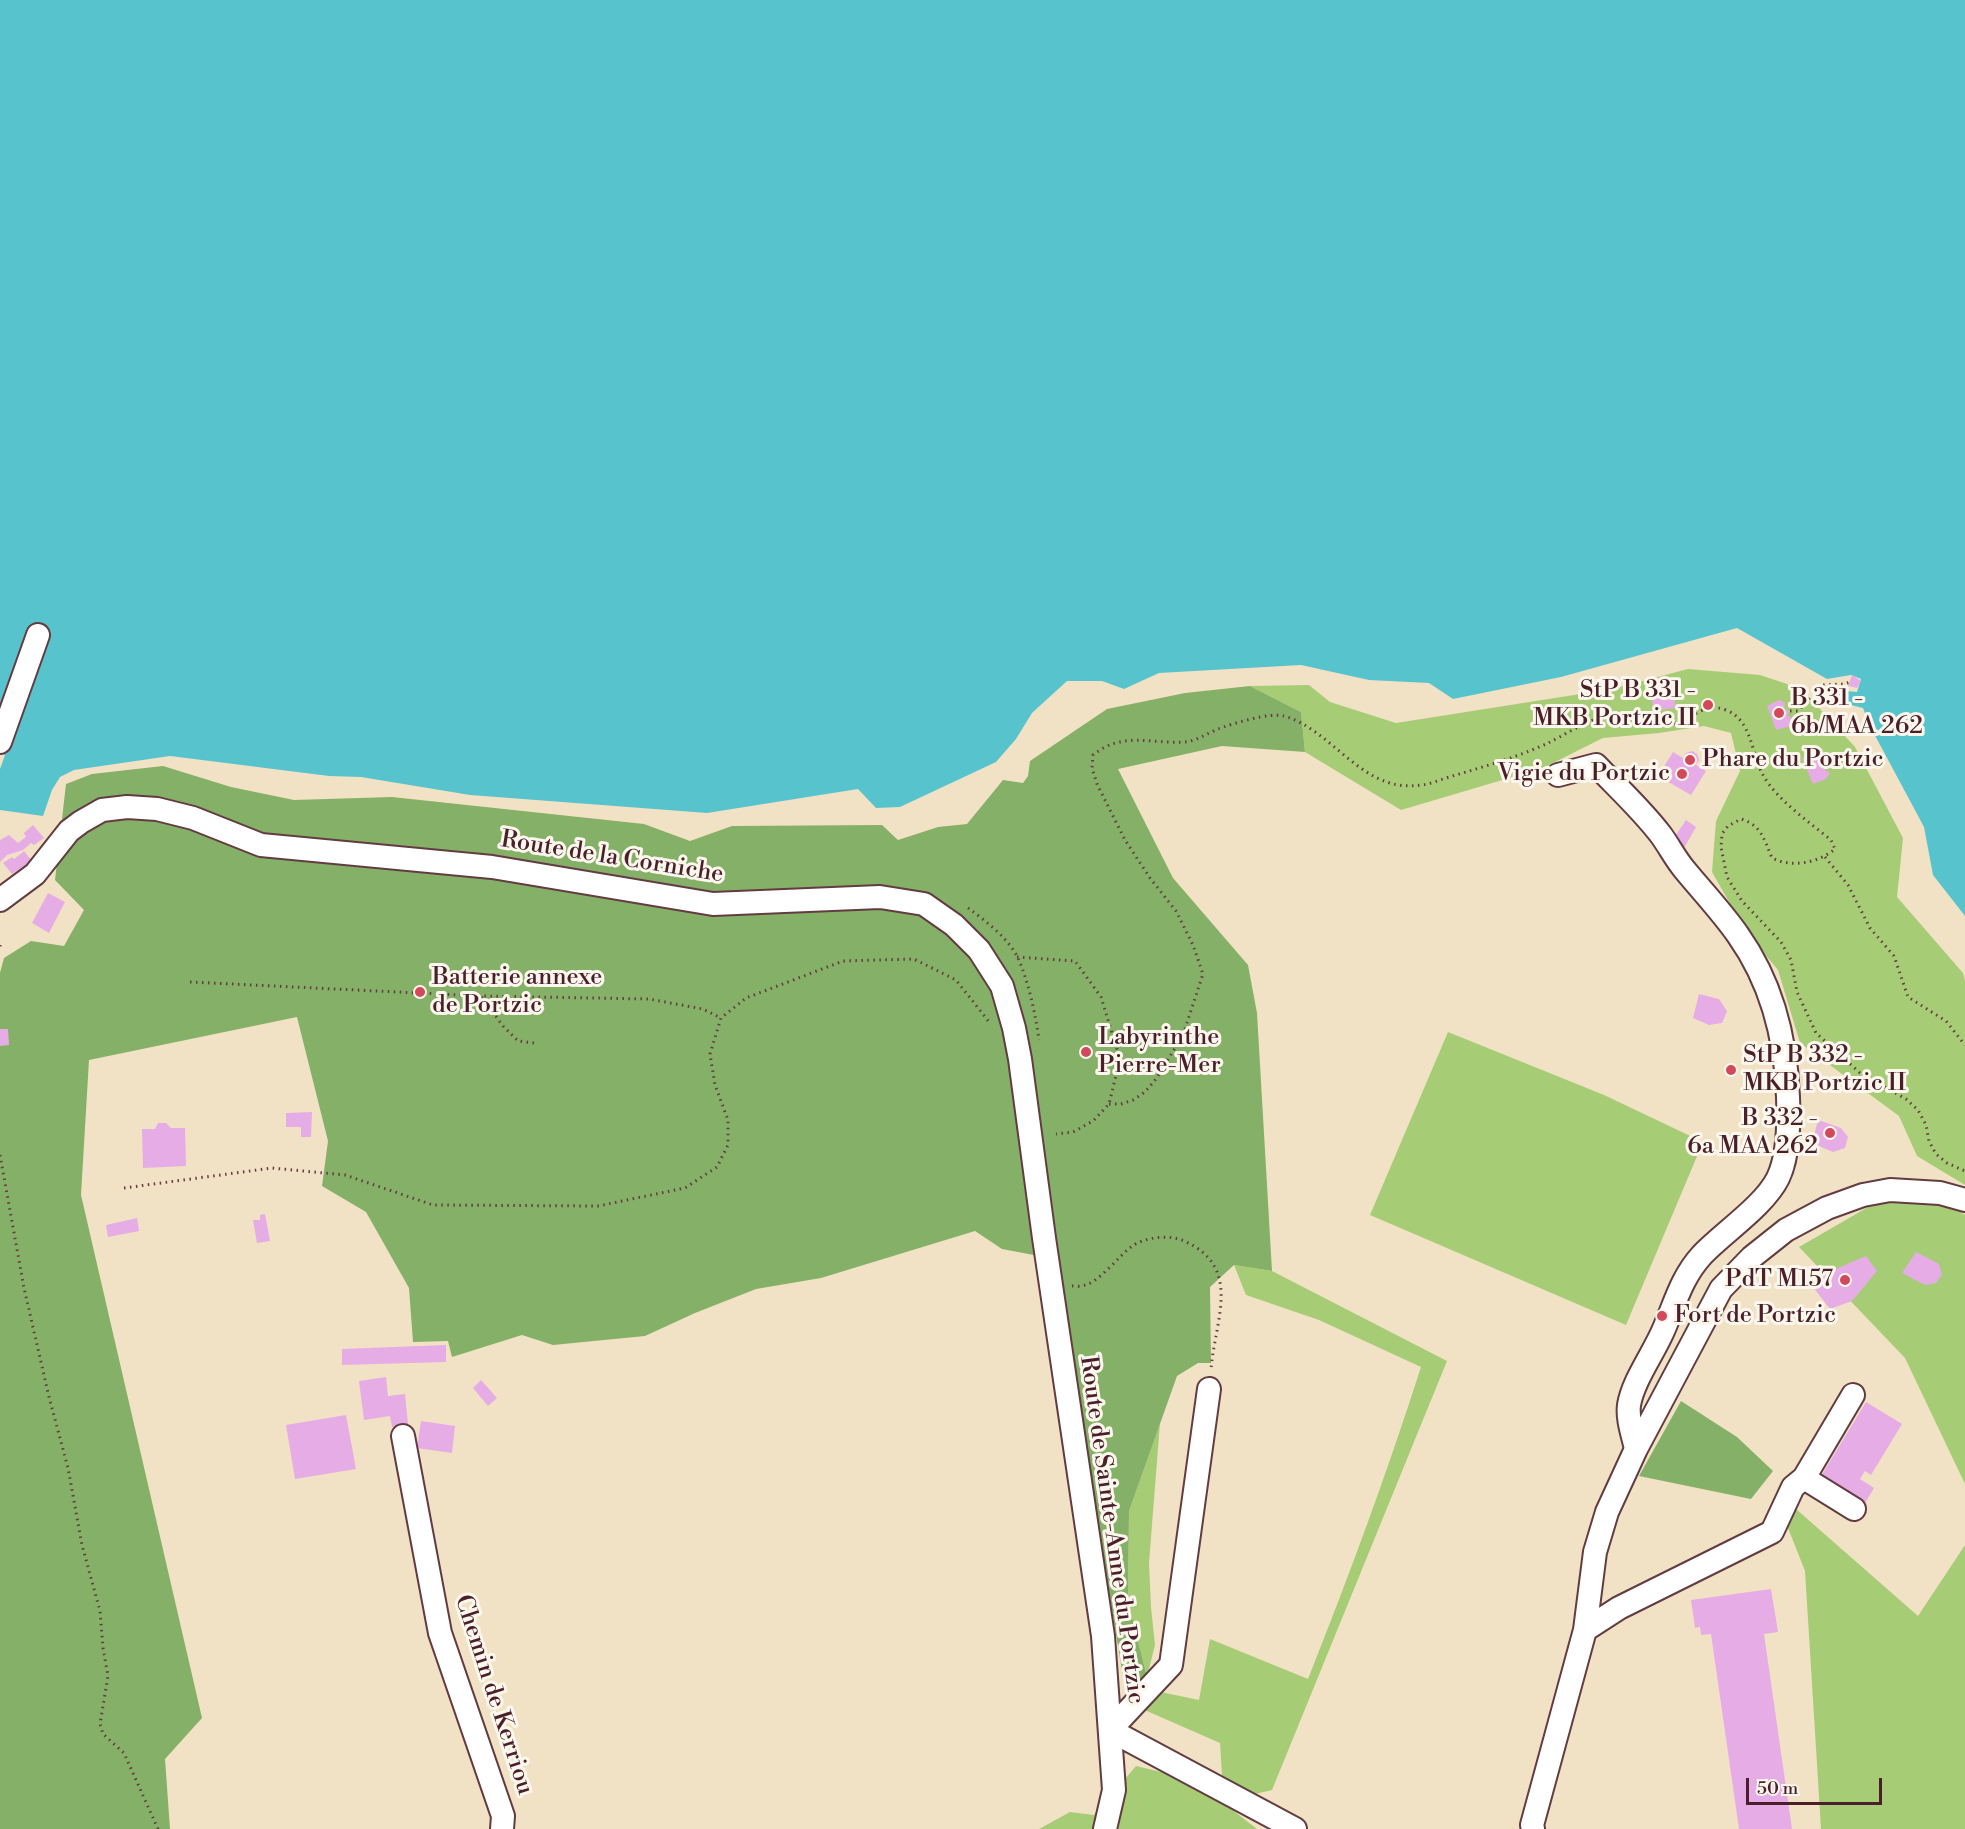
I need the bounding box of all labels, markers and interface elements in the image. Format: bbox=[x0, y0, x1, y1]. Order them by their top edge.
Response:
place label: StP B 331 - MKB Portzic II bbox=[1533, 677, 1696, 733]
place label: B 331 - 6b/MAA 262 bbox=[1791, 685, 1923, 741]
marker: StP B 331 - MKB Portzic II bbox=[1701, 698, 1715, 712]
marker: B 331 - 6b/MAA 262 bbox=[1772, 706, 1786, 720]
place label: Phare du Portzic bbox=[1702, 746, 1884, 774]
marker: Phare du Portzic bbox=[1683, 753, 1697, 767]
place label: Vigie du Portzic bbox=[1497, 760, 1670, 788]
marker: Vigie du Portzic bbox=[1675, 767, 1689, 781]
street label: Route de la Corniche bbox=[499, 826, 725, 890]
place label: Batterie annexe de Portzic bbox=[432, 964, 602, 1020]
marker: Batterie annexe de Portzic bbox=[413, 985, 427, 999]
place label: Labyrinthe Pierre-Mer bbox=[1098, 1024, 1221, 1080]
place label: StP B 332 - MKB Portzic II bbox=[1743, 1042, 1906, 1098]
marker: Labyrinthe Pierre-Mer bbox=[1079, 1045, 1093, 1059]
marker: StP B 332 - MKB Portzic II bbox=[1724, 1063, 1738, 1077]
place label: B 332 - 6a MAA 262 bbox=[1687, 1105, 1818, 1161]
marker: B 332 - 6a MAA 262 bbox=[1823, 1126, 1837, 1140]
place label: PdT M157 bbox=[1725, 1266, 1833, 1294]
marker: PdT M157 bbox=[1838, 1273, 1852, 1287]
place label: Fort de Portzic bbox=[1674, 1302, 1836, 1330]
marker: Fort de Portzic bbox=[1655, 1309, 1669, 1323]
street label: Route de Sainte-Anne du Portzic bbox=[1072, 1354, 1150, 1706]
street label: Chemin de Kerriou bbox=[447, 1592, 539, 1798]
scale bar bbox=[1749, 1766, 1886, 1804]
text: 50 m bbox=[1757, 1777, 1798, 1800]

